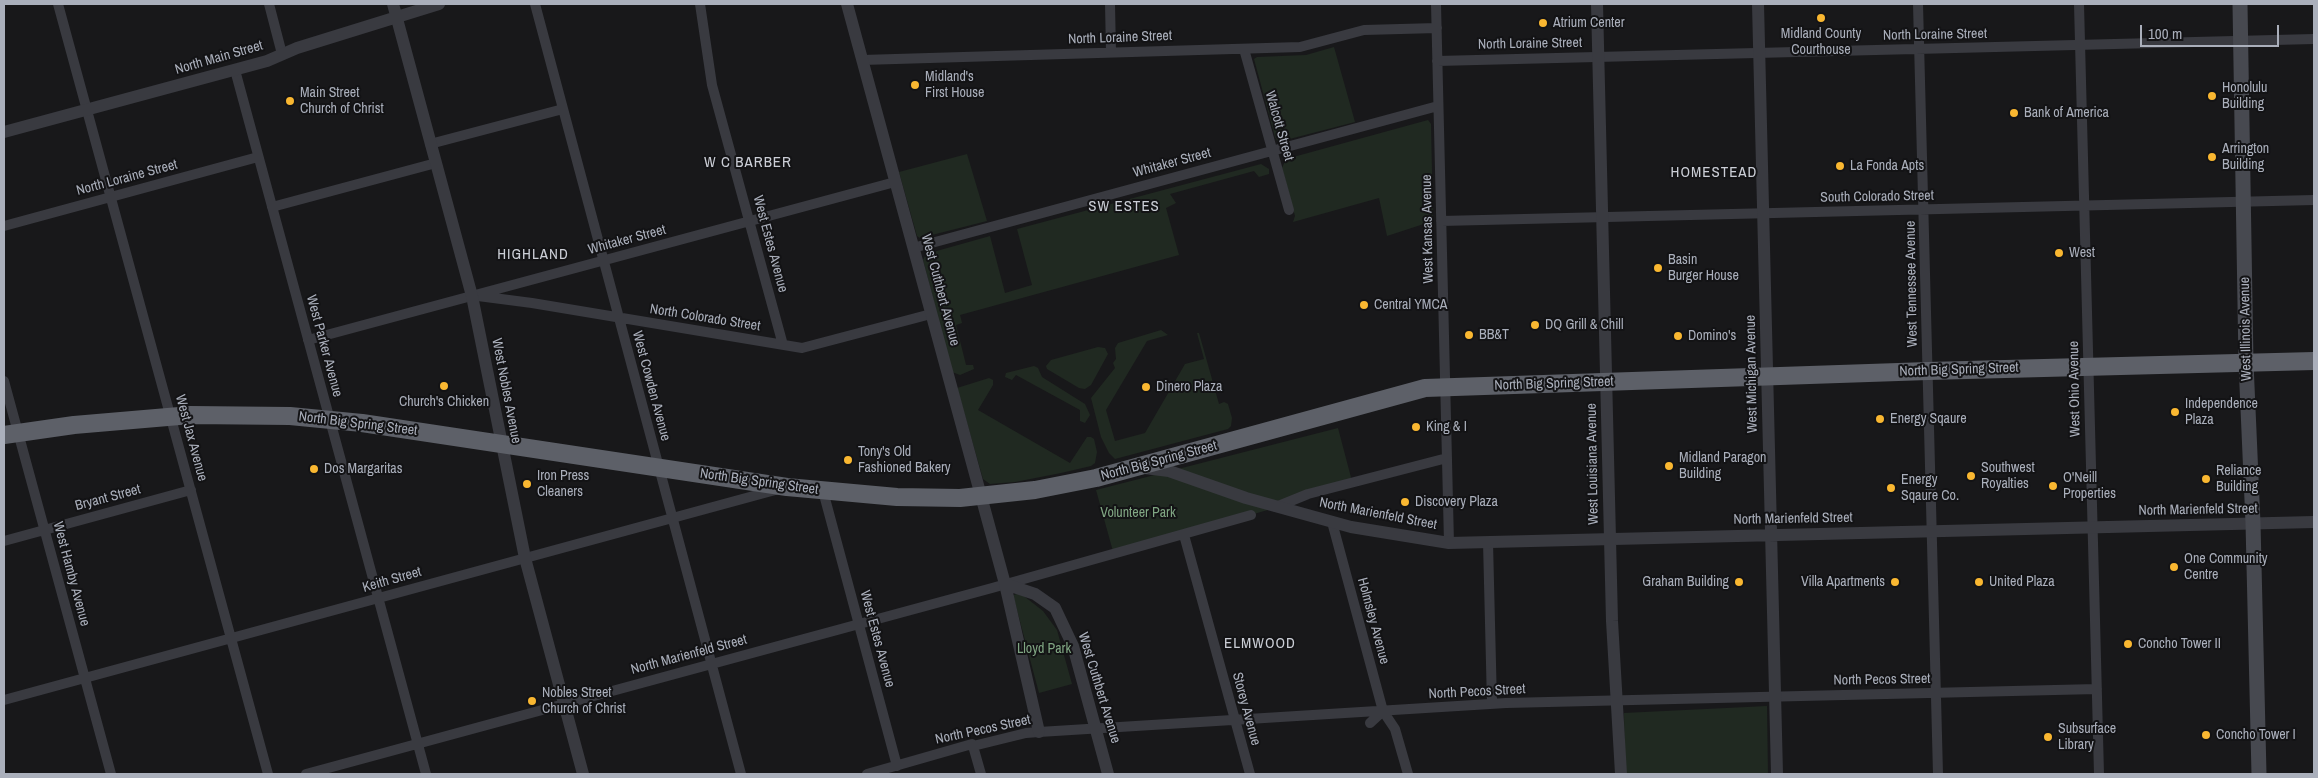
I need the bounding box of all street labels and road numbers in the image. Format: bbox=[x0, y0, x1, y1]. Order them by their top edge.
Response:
street label: North Loraine Street bbox=[1883, 26, 1987, 44]
street label: North Loraine Street bbox=[1068, 28, 1172, 48]
street label: North Loraine Street bbox=[1478, 35, 1582, 53]
street label: North Main Street bbox=[173, 37, 265, 79]
street label: Walcott Street bbox=[1261, 89, 1297, 163]
street label: Whitaker Street bbox=[1131, 145, 1213, 181]
street label: North Loraine Street bbox=[75, 156, 179, 200]
street label: West Kansas Avenue bbox=[1419, 174, 1437, 284]
street label: South Colorado Street bbox=[1820, 188, 1934, 206]
street label: West Estes Avenue bbox=[749, 194, 791, 294]
street label: West Tennessee Avenue bbox=[1902, 221, 1922, 347]
street label: Whitaker Street bbox=[586, 222, 668, 258]
street label: West Cuthbert Avenue bbox=[917, 232, 963, 348]
street label: West Illinois Avenue bbox=[2237, 277, 2255, 381]
street label: West Parker Avenue bbox=[302, 293, 346, 399]
street label: North Colorado Street bbox=[649, 301, 761, 335]
street label: West Michigan Avenue bbox=[1743, 315, 1761, 433]
street label: West Cowden Avenue bbox=[628, 329, 674, 443]
street label: West Nobles Avenue bbox=[488, 337, 524, 445]
street label: West Ohio Avenue bbox=[2066, 341, 2084, 437]
street label: North Big Spring Street bbox=[1899, 360, 2019, 380]
street label: North Big Spring Street bbox=[1494, 374, 1614, 394]
street label: West Jax Avenue bbox=[171, 393, 211, 483]
street label: West Louisiana Avenue bbox=[1584, 403, 1602, 525]
street label: North Big Spring Street bbox=[298, 408, 418, 440]
street label: North Big Spring Street bbox=[1099, 437, 1219, 485]
street label: North Big Spring Street bbox=[699, 465, 819, 499]
street label: Bryant Street bbox=[73, 481, 143, 515]
street label: North Marienfeld Street bbox=[1318, 494, 1438, 534]
street label: North Marienfeld Street bbox=[2138, 501, 2258, 519]
street label: North Marienfeld Street bbox=[1733, 510, 1853, 528]
street label: West Hamby Avenue bbox=[49, 520, 93, 628]
street label: Keith Street bbox=[361, 564, 423, 596]
street label: Holmsley Avenue bbox=[1353, 576, 1393, 666]
street label: West Estes Avenue bbox=[856, 589, 898, 689]
street label: North Marienfeld Street bbox=[629, 631, 749, 679]
street label: West Cuthbert Avenue bbox=[1074, 631, 1124, 745]
street label: Storey Avenue bbox=[1228, 671, 1264, 747]
street label: North Pecos Street bbox=[1833, 671, 1931, 689]
street label: North Pecos Street bbox=[1428, 681, 1526, 703]
street label: North Pecos Street bbox=[934, 712, 1032, 748]

